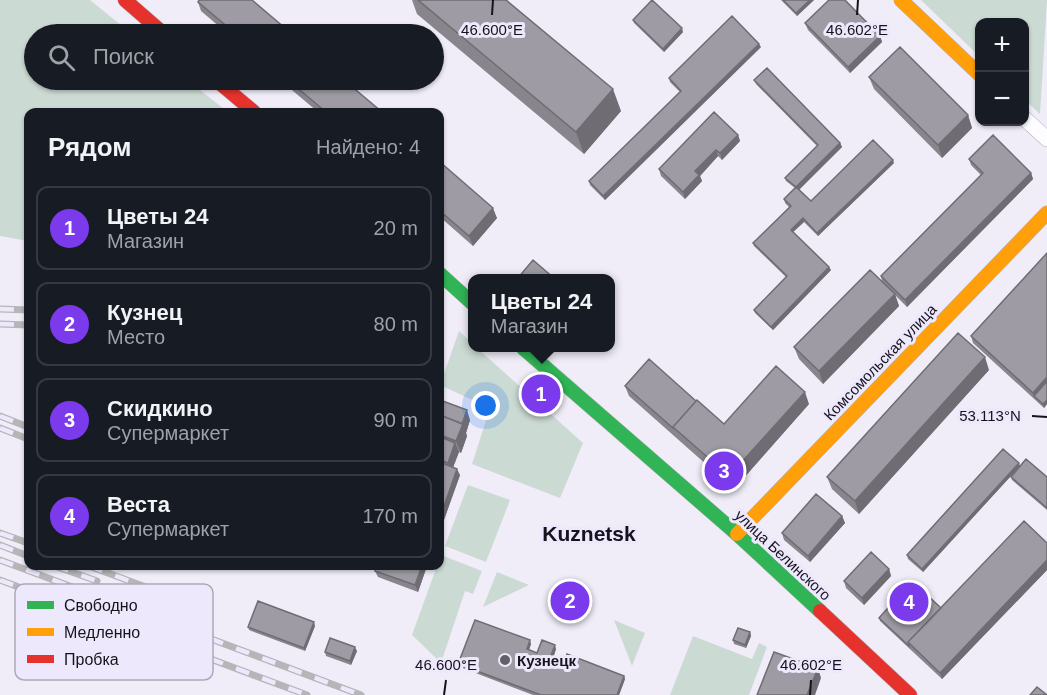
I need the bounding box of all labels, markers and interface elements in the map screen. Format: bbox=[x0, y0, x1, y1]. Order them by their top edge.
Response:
map controls bbox=[975, 18, 1029, 126]
button: + bbox=[975, 18, 1029, 72]
text: 46.600°E bbox=[461, 21, 523, 38]
text: 46.602°E bbox=[826, 21, 888, 38]
search box bbox=[24, 24, 444, 90]
icon: search bbox=[45, 41, 78, 74]
text: Поиск bbox=[93, 44, 154, 69]
button: − bbox=[975, 72, 1029, 126]
text: Рядом bbox=[48, 132, 131, 162]
text: Найдено: 4 bbox=[316, 136, 420, 158]
text: Цветы 24 bbox=[107, 204, 208, 229]
text: 1 bbox=[64, 217, 75, 239]
text: 20 m bbox=[374, 217, 418, 239]
text: Магазин bbox=[107, 230, 184, 252]
popup bbox=[468, 274, 615, 352]
text: Цветы 24 bbox=[491, 289, 592, 314]
text: Кузнец bbox=[107, 300, 182, 325]
street label: Комсомольская улица bbox=[820, 300, 940, 423]
text: 2 bbox=[64, 313, 75, 335]
text: 80 m bbox=[374, 313, 418, 335]
text: Магазин bbox=[491, 315, 568, 337]
text: Место bbox=[107, 326, 165, 348]
pin: 1 bbox=[522, 372, 560, 416]
your location bbox=[471, 391, 500, 420]
text: Скидкино bbox=[107, 396, 213, 421]
text: 53.113°N bbox=[959, 407, 1021, 424]
text: 3 bbox=[64, 409, 75, 431]
text: 90 m bbox=[374, 409, 418, 431]
text: Супермаркет bbox=[107, 422, 229, 444]
pin: 3 bbox=[704, 448, 744, 494]
text: Веста bbox=[107, 492, 170, 517]
text: 4 bbox=[64, 505, 75, 527]
text: 170 m bbox=[362, 505, 418, 527]
street label: улица Белинского bbox=[732, 506, 834, 604]
text: Супермаркет bbox=[107, 518, 229, 540]
district label: Kuznetsk bbox=[542, 522, 636, 545]
pin: 2 bbox=[550, 578, 590, 624]
pin: 4 bbox=[890, 580, 928, 624]
legend bbox=[15, 584, 213, 680]
text: Свободно bbox=[64, 597, 138, 614]
text: Медленно bbox=[64, 624, 140, 641]
text: Пробка bbox=[64, 651, 119, 668]
place label: Кузнецк bbox=[517, 652, 576, 669]
marker: Кузнецк bbox=[498, 653, 512, 667]
text: 46.600°E bbox=[415, 656, 477, 673]
text: 46.602°E bbox=[780, 656, 842, 673]

